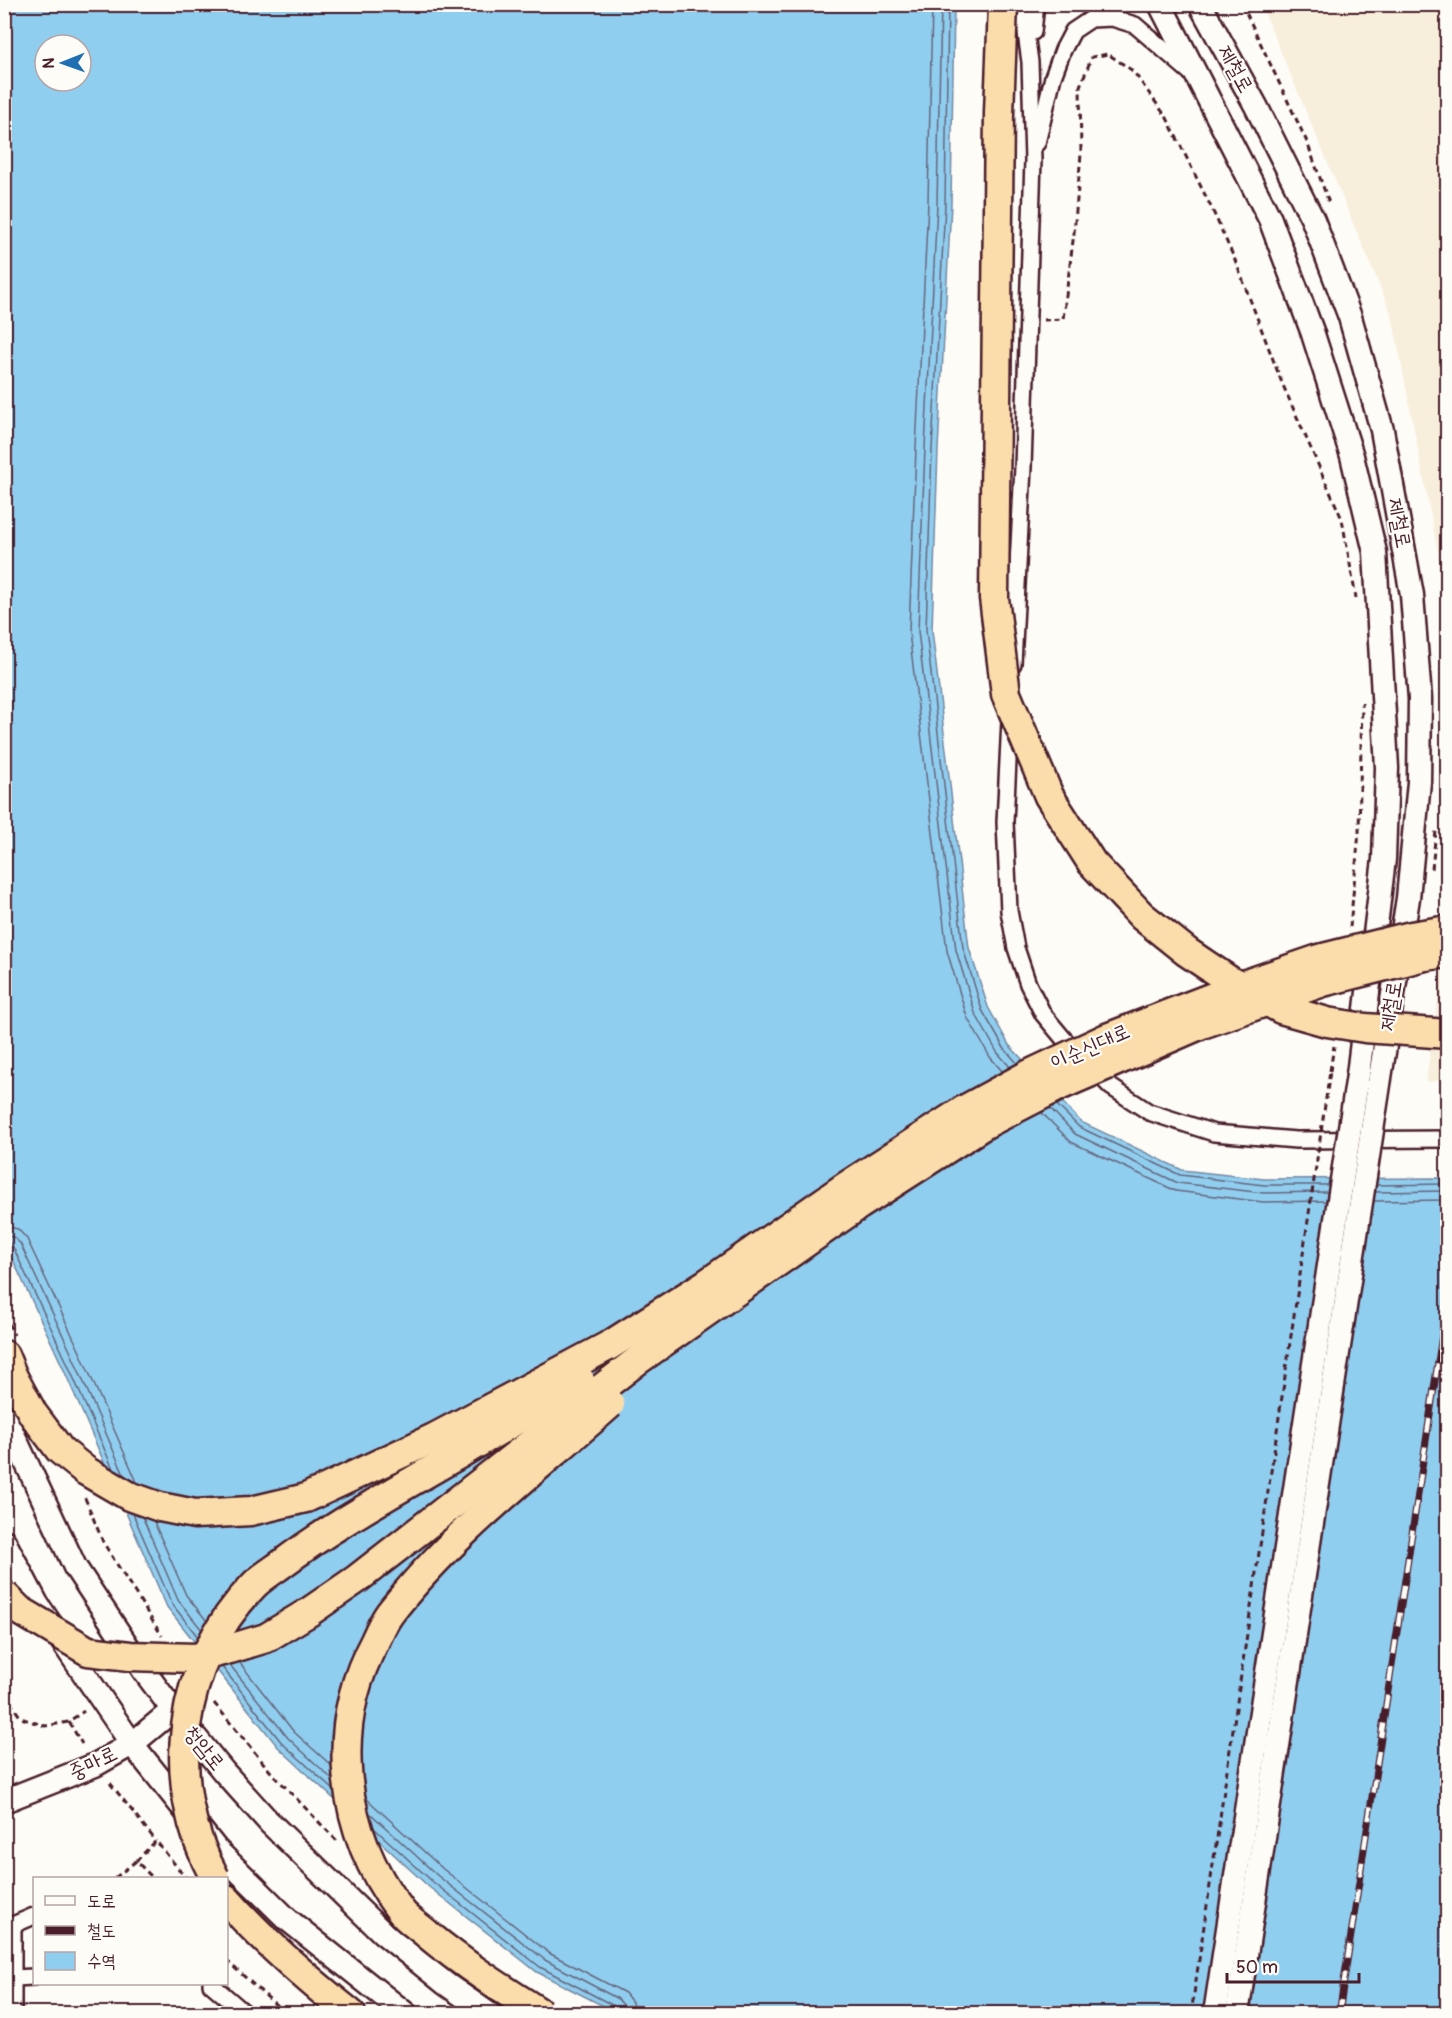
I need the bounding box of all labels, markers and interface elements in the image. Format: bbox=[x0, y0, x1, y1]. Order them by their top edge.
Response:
north arrow bbox=[33, 33, 93, 93]
street label: 제철로 bbox=[1211, 40, 1259, 98]
text: N bbox=[39, 57, 59, 69]
street label: 제철로 bbox=[1381, 496, 1417, 550]
street label: 제철로 bbox=[1374, 979, 1408, 1033]
street label: 이순신대로 bbox=[1046, 1017, 1134, 1077]
street label: 청암로 bbox=[178, 1720, 230, 1776]
street label: 중마로 bbox=[64, 1740, 122, 1786]
legend bbox=[33, 1877, 228, 1985]
text: 도로 bbox=[87, 1890, 116, 1913]
text: 철도 bbox=[87, 1920, 116, 1943]
scale bar bbox=[1227, 1946, 1359, 1984]
text: 수역 bbox=[87, 1950, 116, 1973]
text: 50 m bbox=[1236, 1956, 1278, 1979]

